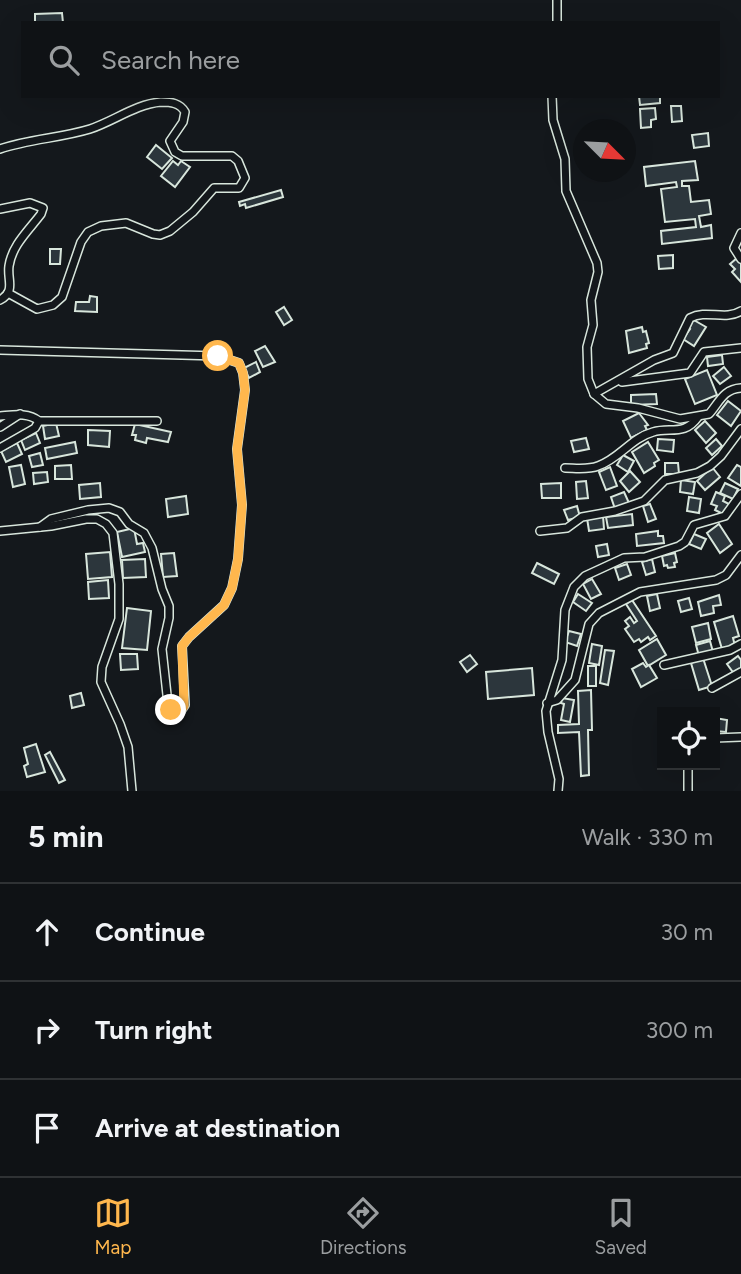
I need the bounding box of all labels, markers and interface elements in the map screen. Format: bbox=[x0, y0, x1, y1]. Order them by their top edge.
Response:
search box bbox=[21, 21, 720, 98]
icon: search bbox=[45, 41, 83, 79]
text: Search here bbox=[101, 44, 240, 76]
north arrow bbox=[573, 119, 636, 182]
route start bbox=[202, 340, 233, 371]
route end bbox=[155, 694, 186, 725]
map controls bbox=[657, 707, 720, 770]
button: locate bbox=[657, 707, 720, 770]
text: 5 min bbox=[28, 818, 104, 855]
text: Walk · 330 m bbox=[582, 823, 713, 851]
icon: ahead bbox=[28, 913, 66, 951]
text: Continue bbox=[95, 916, 205, 948]
text: 30 m bbox=[660, 918, 713, 946]
icon: right bbox=[28, 1011, 66, 1049]
text: Turn right bbox=[95, 1014, 212, 1046]
text: 300 m bbox=[646, 1016, 713, 1044]
icon: arrive bbox=[28, 1109, 66, 1147]
text: Arrive at destination bbox=[95, 1112, 340, 1144]
tab: Map bbox=[94, 1194, 132, 1259]
tab: Directions bbox=[320, 1194, 407, 1259]
tab: Saved bbox=[595, 1194, 647, 1259]

